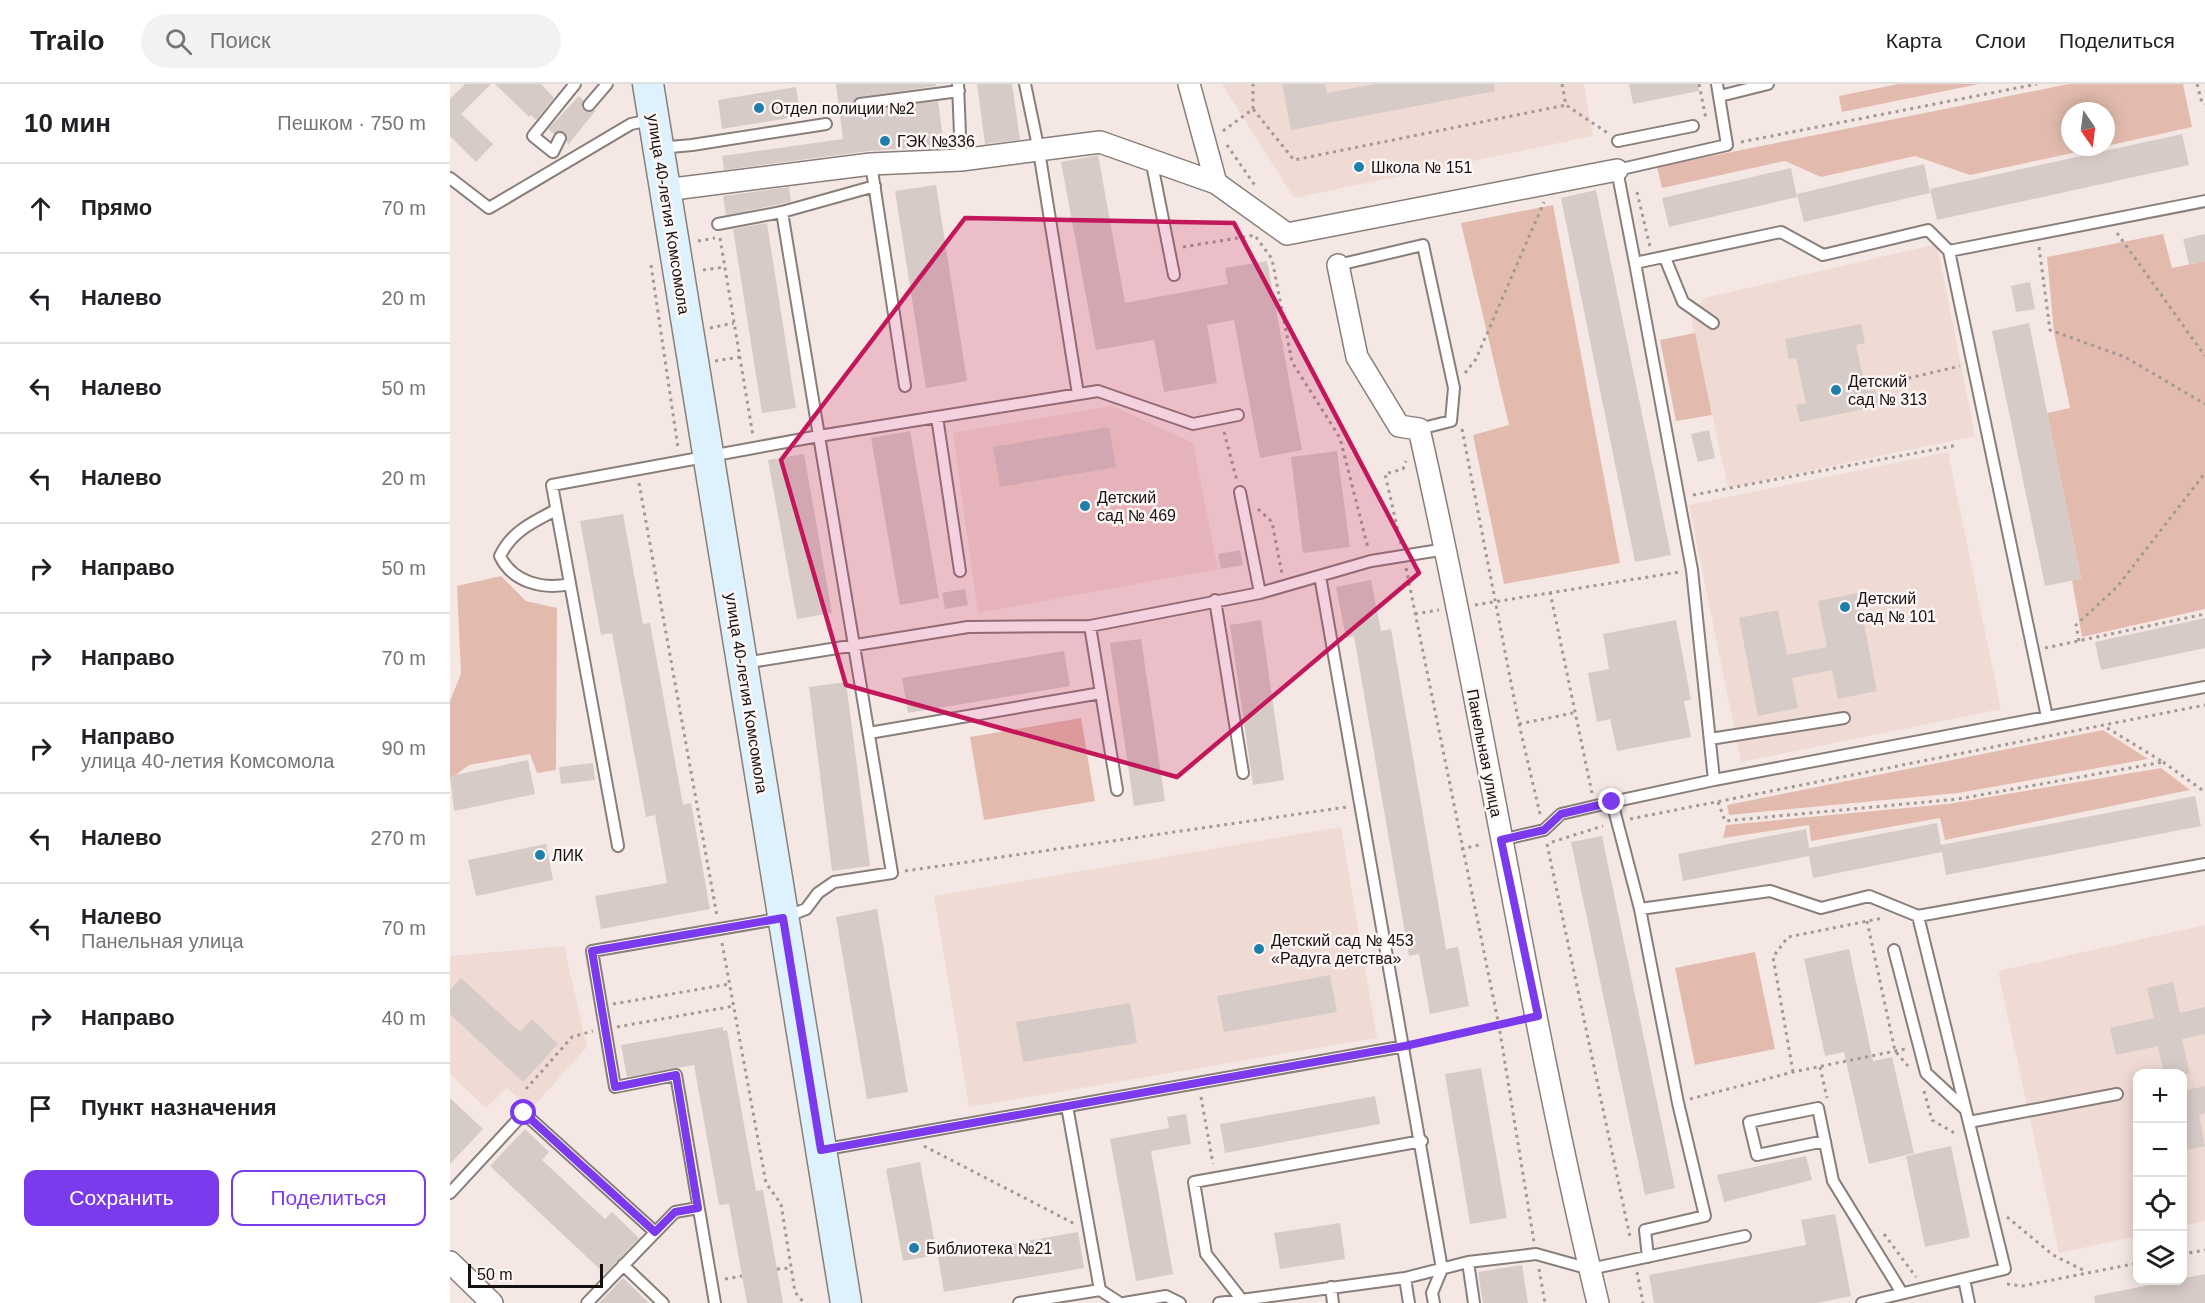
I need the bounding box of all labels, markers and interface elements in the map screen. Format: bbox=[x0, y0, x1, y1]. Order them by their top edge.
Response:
search box bbox=[141, 14, 561, 68]
text: Trailo bbox=[30, 25, 105, 56]
icon: search bbox=[162, 25, 195, 58]
text: Поиск bbox=[210, 28, 271, 53]
text: Карта bbox=[1886, 29, 1942, 52]
text: Слои bbox=[1975, 29, 2026, 52]
text: Поделиться bbox=[2059, 29, 2175, 52]
place label: Отдел полиции №2 bbox=[771, 100, 915, 117]
marker: Отдел полиции №2 bbox=[752, 101, 766, 115]
north arrow bbox=[2061, 102, 2115, 156]
text: 10 мин bbox=[24, 108, 111, 138]
text: Пешком · 750 m bbox=[277, 112, 426, 134]
street label: улица 40-летия Комсомола bbox=[644, 113, 693, 316]
place label: ГЭК №336 bbox=[897, 133, 975, 150]
marker: ГЭК №336 bbox=[878, 134, 892, 148]
place label: Школа № 151 bbox=[1371, 159, 1472, 176]
marker: Школа № 151 bbox=[1352, 160, 1366, 174]
icon: ahead bbox=[24, 192, 57, 225]
text: Прямо bbox=[81, 195, 152, 220]
text: 70 m bbox=[382, 197, 426, 219]
icon: left bbox=[24, 282, 57, 315]
text: Налево bbox=[81, 285, 162, 310]
text: 20 m bbox=[382, 287, 426, 309]
icon: left bbox=[24, 372, 57, 405]
place label: Детский сад № 313 bbox=[1848, 373, 1927, 408]
text: Налево bbox=[81, 375, 162, 400]
text: 50 m bbox=[382, 377, 426, 399]
marker: Детский сад № 313 bbox=[1829, 383, 1843, 397]
icon: left bbox=[24, 462, 57, 495]
text: Налево bbox=[81, 465, 162, 490]
text: 20 m bbox=[382, 467, 426, 489]
place label: Детский сад № 469 bbox=[1097, 489, 1176, 524]
marker: Детский сад № 469 bbox=[1078, 499, 1092, 513]
icon: right bbox=[24, 552, 57, 585]
text: Направо bbox=[81, 555, 175, 580]
text: 50 m bbox=[382, 557, 426, 579]
place label: Детский сад № 101 bbox=[1857, 590, 1936, 625]
street label: улица 40-летия Комсомола bbox=[722, 592, 771, 795]
marker: Детский сад № 101 bbox=[1838, 600, 1852, 614]
icon: right bbox=[24, 642, 57, 675]
text: Направо bbox=[81, 645, 175, 670]
text: 70 m bbox=[382, 647, 426, 669]
street label: Панельная улица bbox=[1464, 688, 1505, 819]
text: Направо bbox=[81, 724, 175, 749]
icon: right bbox=[24, 732, 57, 765]
text: 90 m bbox=[382, 737, 426, 759]
text: улица 40-летия Комсомола bbox=[81, 750, 334, 772]
route end bbox=[1598, 788, 1624, 814]
icon: left bbox=[24, 822, 57, 855]
text: Налево bbox=[81, 825, 162, 850]
text: 270 m bbox=[370, 827, 426, 849]
place label: ЛИК bbox=[552, 847, 584, 864]
marker: ЛИК bbox=[533, 848, 547, 862]
text: Налево bbox=[81, 904, 162, 929]
icon: left bbox=[24, 912, 57, 945]
text: 70 m bbox=[382, 917, 426, 939]
text: Панельная улица bbox=[81, 930, 244, 952]
place label: Детский сад № 453 «Радуга детства» bbox=[1271, 932, 1414, 967]
marker: Детский сад № 453 «Радуга детства» bbox=[1252, 942, 1266, 956]
icon: right bbox=[24, 1002, 57, 1035]
text: Направо bbox=[81, 1005, 175, 1030]
text: 40 m bbox=[382, 1007, 426, 1029]
map controls bbox=[2133, 1069, 2187, 1285]
button: + bbox=[2133, 1069, 2187, 1123]
icon: arrive bbox=[24, 1092, 57, 1125]
text: Пункт назначения bbox=[81, 1095, 277, 1120]
route start bbox=[510, 1099, 536, 1125]
button: − bbox=[2133, 1123, 2187, 1177]
button: Сохранить bbox=[24, 1170, 219, 1226]
button: Поделиться bbox=[231, 1170, 426, 1226]
button: locate bbox=[2133, 1177, 2187, 1231]
button: layers bbox=[2133, 1231, 2187, 1285]
place label: Библиотека №21 bbox=[926, 1240, 1053, 1257]
marker: Библиотека №21 bbox=[907, 1241, 921, 1255]
scale bar bbox=[468, 1261, 603, 1288]
text: 50 m bbox=[477, 1266, 513, 1283]

